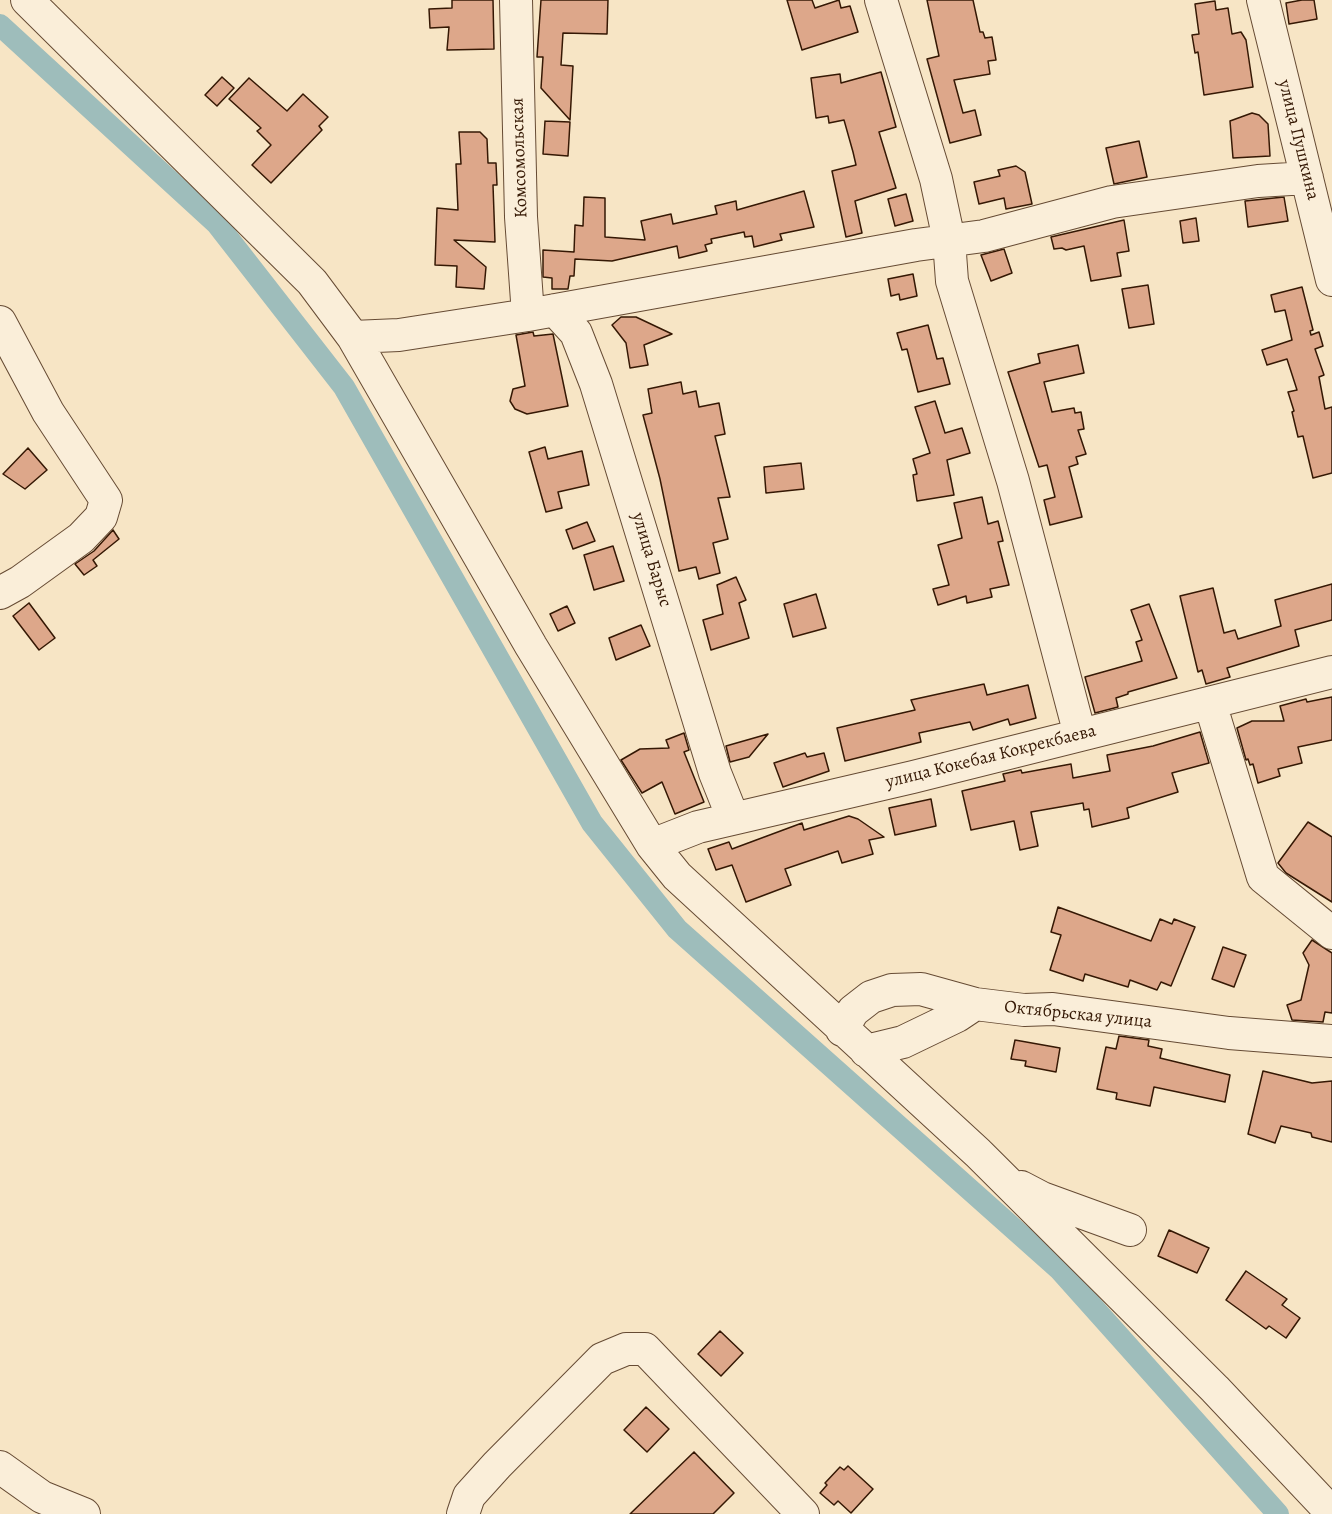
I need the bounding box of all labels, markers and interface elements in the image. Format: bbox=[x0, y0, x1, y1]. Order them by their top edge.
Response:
street label: улица Пушкина bbox=[1273, 78, 1323, 202]
street label: Комсомольская bbox=[507, 97, 533, 219]
street label: улица Барыс bbox=[626, 510, 676, 610]
street label: улица Кокебая Кокрекбаева bbox=[884, 720, 1098, 794]
street label: Октябрьская улица bbox=[1003, 996, 1153, 1034]

